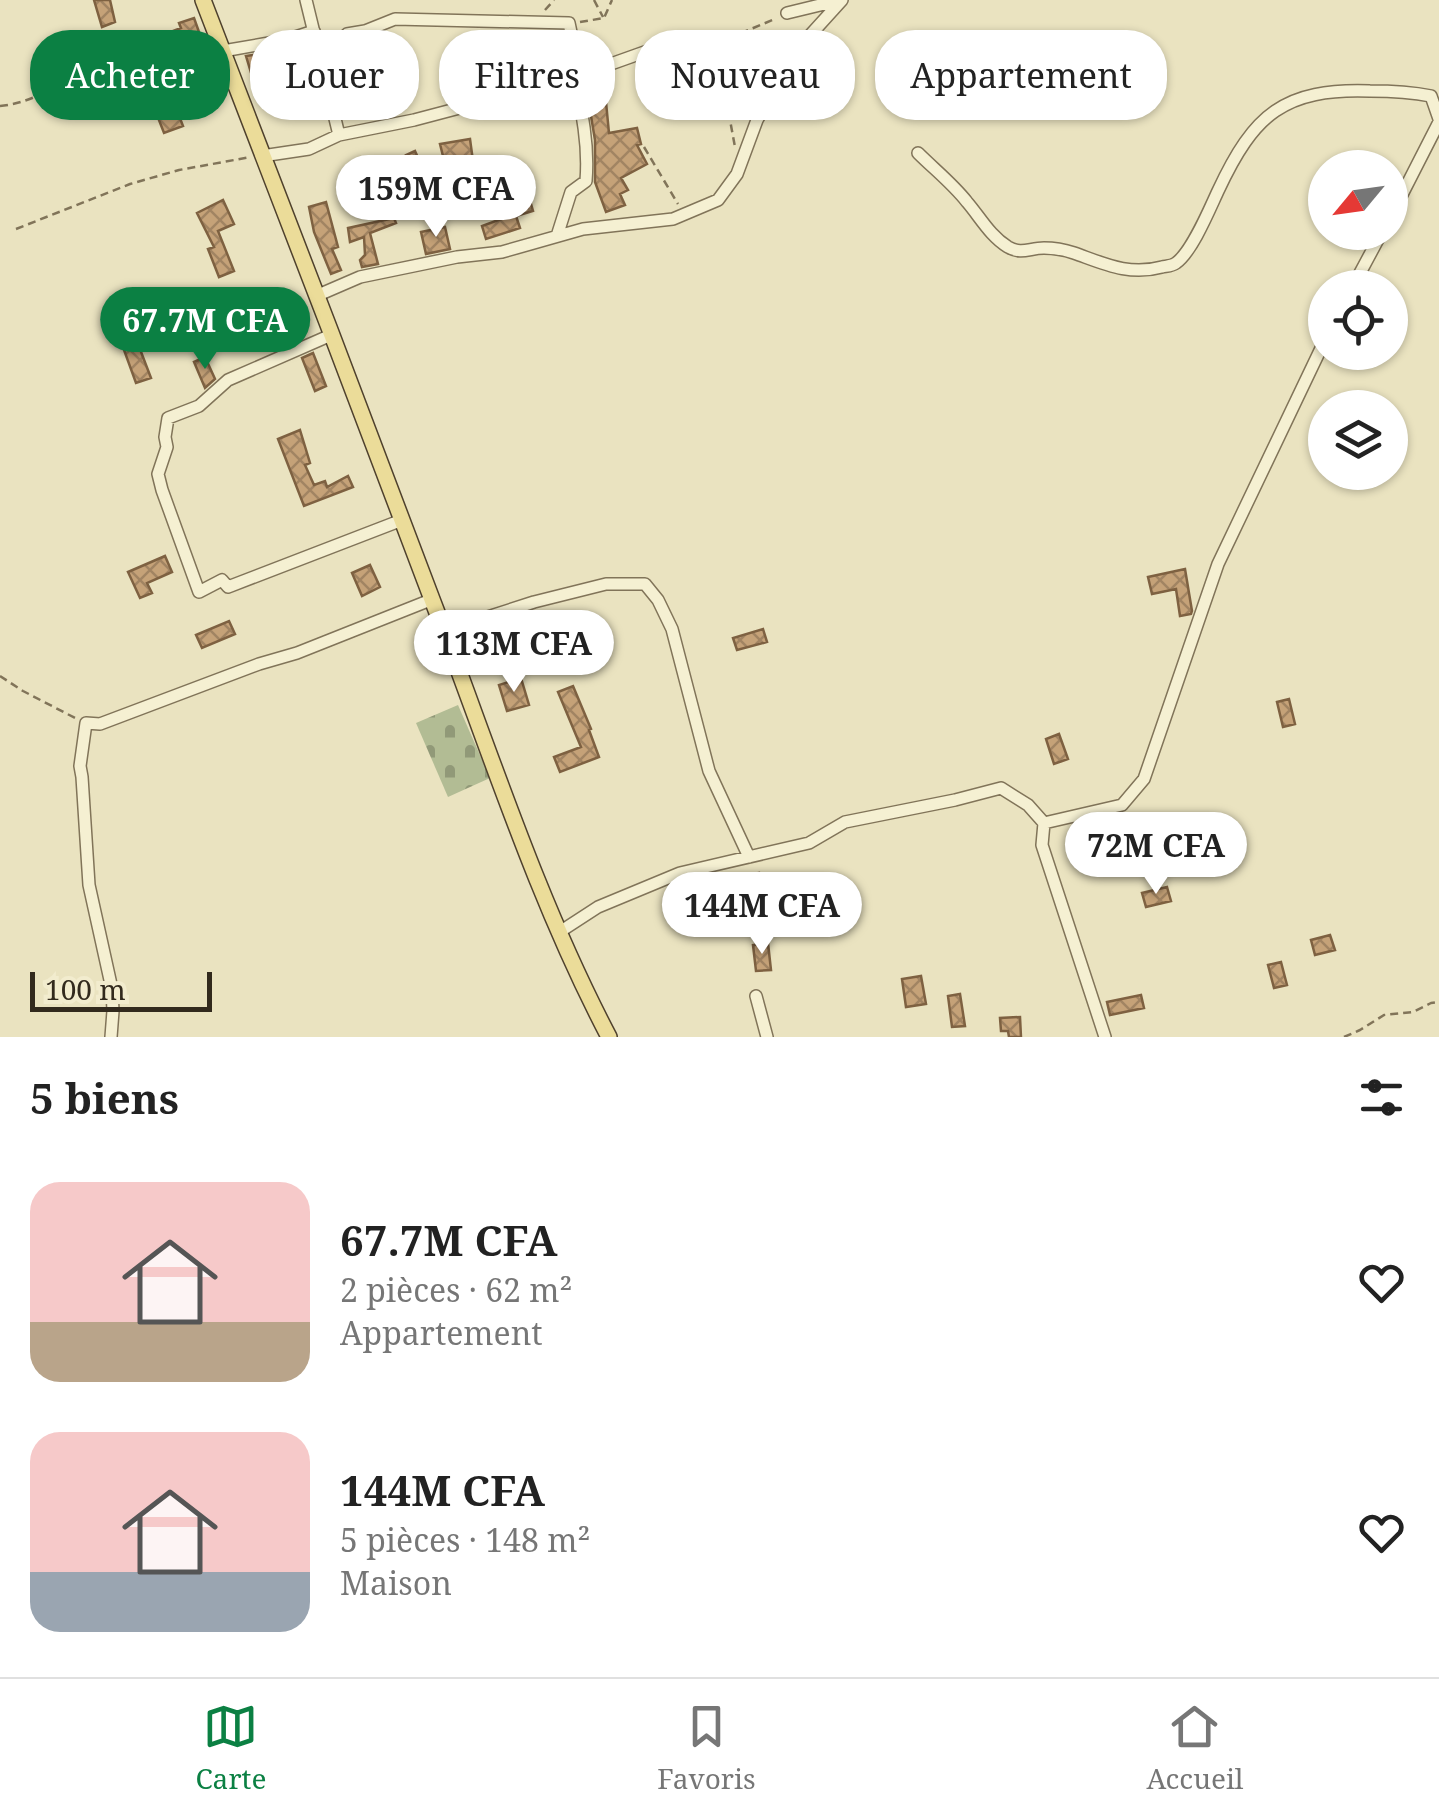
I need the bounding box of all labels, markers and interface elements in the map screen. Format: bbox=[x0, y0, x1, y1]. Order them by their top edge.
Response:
chip: Acheter bbox=[30, 30, 230, 120]
chip: Louer bbox=[250, 30, 419, 120]
chip: Filtres bbox=[439, 30, 615, 120]
chip: Nouveau bbox=[635, 30, 855, 120]
chip: Appartement bbox=[875, 30, 1167, 120]
north arrow bbox=[1308, 150, 1408, 250]
map controls bbox=[1308, 150, 1408, 490]
pin: 159M CFA bbox=[333, 155, 539, 240]
text: 159M CFA bbox=[358, 166, 514, 209]
button: locate bbox=[1308, 270, 1408, 370]
pin: 67.7M CFA bbox=[91, 287, 319, 372]
text: 67.7M CFA bbox=[122, 298, 288, 341]
button: layers bbox=[1308, 390, 1408, 490]
pin: 113M CFA bbox=[411, 610, 617, 695]
text: 113M CFA bbox=[436, 621, 592, 664]
pin: 72M CFA bbox=[1064, 812, 1248, 897]
text: 72M CFA bbox=[1087, 823, 1225, 866]
pin: 144M CFA bbox=[659, 872, 865, 957]
text: 144M CFA bbox=[684, 883, 840, 926]
scale bar bbox=[30, 967, 212, 1011]
text: 100 m bbox=[45, 970, 126, 1008]
text: 5 biens bbox=[30, 1069, 179, 1126]
icon: filters bbox=[1354, 1070, 1409, 1125]
text: 67.7M CFA bbox=[340, 1211, 557, 1268]
icon: home bbox=[110, 1222, 230, 1342]
icon: heart bbox=[1354, 1255, 1409, 1310]
text: 2 pièces · 62 m² bbox=[340, 1268, 572, 1311]
text: Appartement bbox=[340, 1311, 543, 1354]
text: 144M CFA bbox=[340, 1461, 545, 1518]
icon: home bbox=[110, 1472, 230, 1592]
icon: heart bbox=[1354, 1505, 1409, 1560]
text: 5 pièces · 148 m² bbox=[340, 1518, 590, 1561]
text: Maison bbox=[340, 1561, 452, 1604]
tab: Carte bbox=[195, 1699, 266, 1797]
tab: Favoris bbox=[657, 1699, 756, 1797]
tab: Accueil bbox=[1146, 1699, 1244, 1797]

